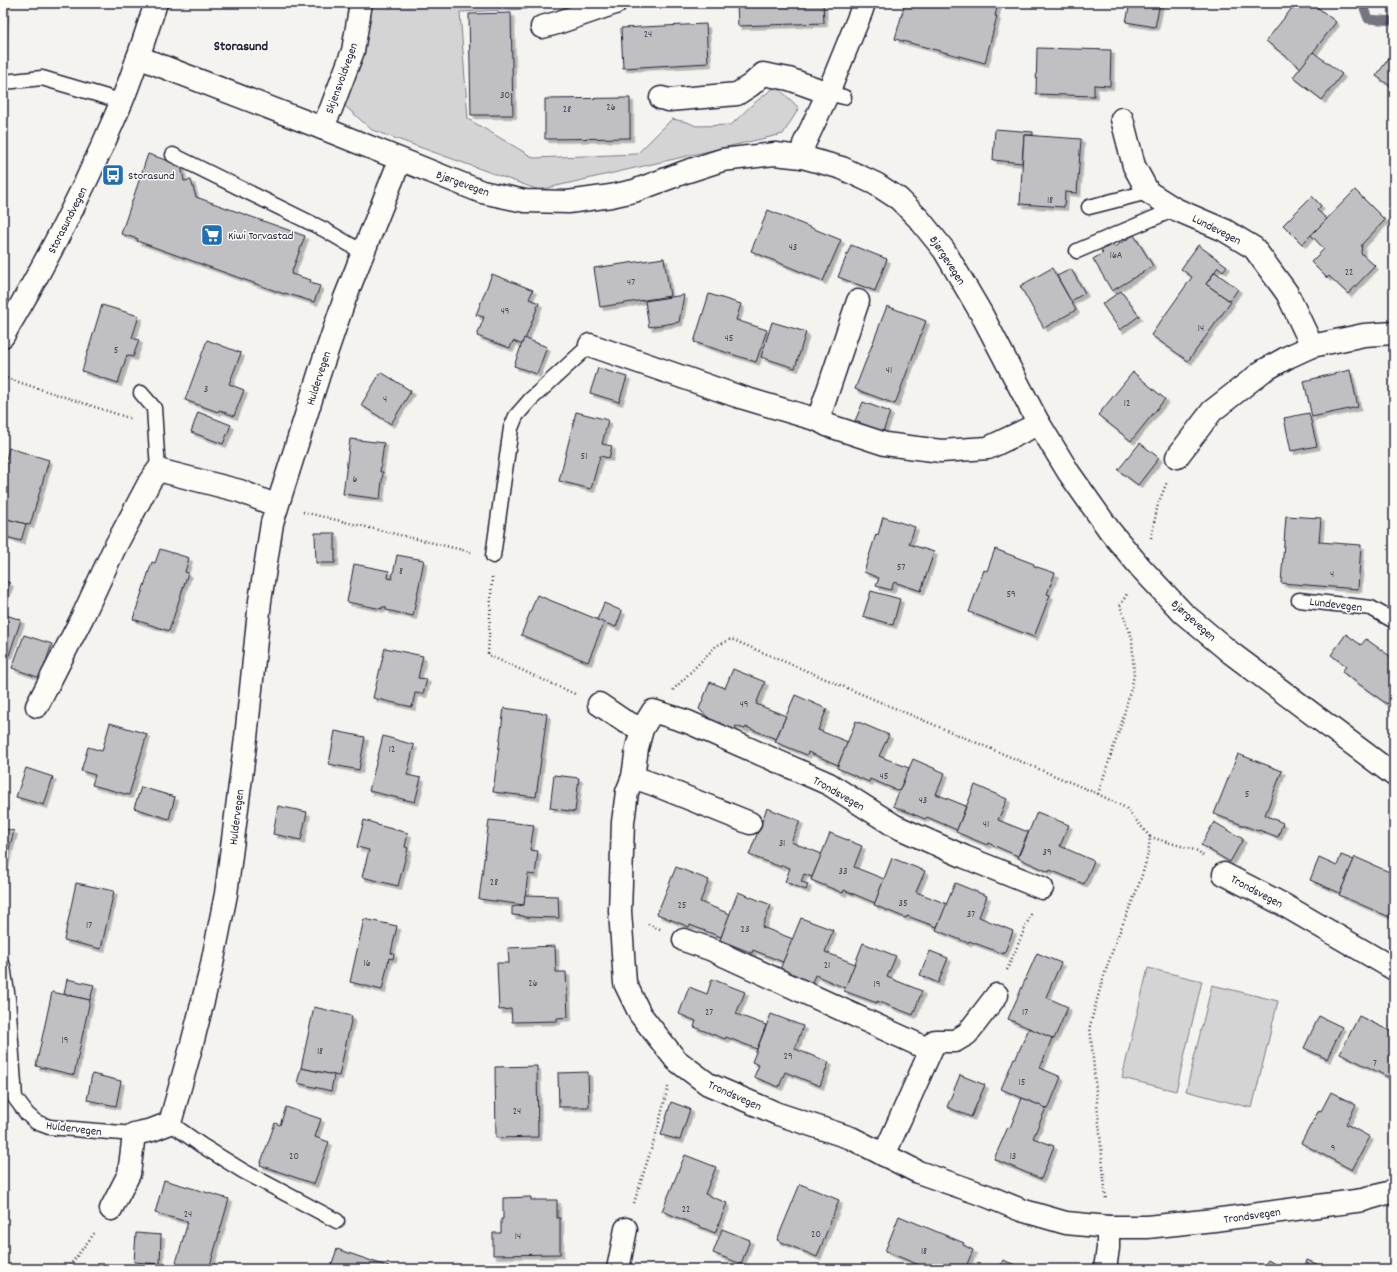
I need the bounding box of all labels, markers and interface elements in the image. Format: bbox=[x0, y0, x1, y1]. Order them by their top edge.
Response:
house number: 24 bbox=[644, 28, 652, 42]
district label: Storasund bbox=[214, 37, 269, 57]
street label: Skjensvoldvegen bbox=[322, 40, 363, 116]
house number: 30 bbox=[500, 89, 510, 103]
house number: 26 bbox=[606, 101, 616, 115]
house number: 28 bbox=[563, 103, 571, 117]
bus stop icon: Storasund bbox=[100, 162, 126, 188]
street label: Bjørgevegen bbox=[433, 167, 492, 202]
place label: Storasund bbox=[128, 168, 175, 185]
street label: Storasundvegen bbox=[44, 184, 93, 257]
house number: 18 bbox=[1047, 194, 1053, 208]
street label: Lundevegen bbox=[1189, 211, 1244, 250]
supermarket icon: Kiwi Torvastad bbox=[199, 222, 225, 248]
place label: Kiwi Torvastad bbox=[228, 228, 293, 245]
street label: Bjørgevegen bbox=[924, 233, 969, 289]
house number: 43 bbox=[789, 241, 797, 255]
house number: 16A bbox=[1110, 249, 1123, 263]
house number: 22 bbox=[1345, 266, 1353, 280]
house number: 47 bbox=[627, 276, 635, 290]
house number: 49 bbox=[501, 305, 509, 319]
house number: 14 bbox=[1198, 322, 1204, 336]
house number: 45 bbox=[725, 332, 734, 346]
house number: 5 bbox=[114, 344, 119, 358]
street label: Huldervegen bbox=[303, 349, 336, 408]
house number: 41 bbox=[886, 364, 892, 378]
house number: 3 bbox=[204, 383, 208, 397]
house number: 4 bbox=[383, 393, 387, 407]
house number: 12 bbox=[1124, 397, 1130, 411]
house number: 51 bbox=[581, 450, 587, 464]
house number: 6 bbox=[353, 473, 358, 487]
house number: 57 bbox=[897, 561, 905, 575]
house number: 8 bbox=[399, 565, 403, 579]
house number: 4 bbox=[1330, 568, 1334, 582]
house number: 59 bbox=[1006, 588, 1016, 602]
street label: Lundevegen bbox=[1309, 594, 1364, 617]
street label: Bjørgevegen bbox=[1167, 596, 1220, 646]
house number: 49 bbox=[740, 698, 748, 712]
house number: 12 bbox=[389, 743, 395, 757]
house number: 45 bbox=[880, 770, 889, 784]
street label: Trondsvegen bbox=[809, 773, 868, 816]
street label: Huldervegen bbox=[226, 788, 249, 846]
house number: 5 bbox=[1245, 788, 1250, 802]
house number: 43 bbox=[919, 794, 927, 808]
house number: 41 bbox=[983, 818, 989, 832]
house number: 31 bbox=[779, 837, 785, 851]
house number: 39 bbox=[1042, 846, 1052, 860]
house number: 33 bbox=[839, 865, 847, 879]
street label: Trondsvegen bbox=[1227, 871, 1286, 913]
house number: 28 bbox=[490, 876, 498, 890]
house number: 35 bbox=[898, 897, 908, 911]
house number: 25 bbox=[678, 899, 687, 913]
house number: 37 bbox=[967, 908, 975, 922]
house number: 17 bbox=[86, 919, 92, 933]
house number: 23 bbox=[741, 923, 749, 937]
house number: 16 bbox=[363, 957, 371, 971]
house number: 21 bbox=[824, 959, 830, 973]
house number: 26 bbox=[528, 977, 538, 991]
house number: 19 bbox=[874, 978, 880, 992]
house number: 27 bbox=[705, 1006, 713, 1020]
house number: 17 bbox=[1022, 1006, 1028, 1020]
house number: 19 bbox=[62, 1034, 68, 1048]
house number: 18 bbox=[317, 1045, 323, 1059]
house number: 29 bbox=[784, 1050, 792, 1064]
house number: 7 bbox=[1373, 1057, 1377, 1071]
house number: 15 bbox=[1019, 1076, 1026, 1090]
street label: Trondsvegen bbox=[705, 1077, 764, 1116]
house number: 24 bbox=[513, 1105, 521, 1119]
street label: Huldervegen bbox=[45, 1118, 103, 1141]
house number: 9 bbox=[1331, 1142, 1335, 1156]
house number: 20 bbox=[289, 1150, 299, 1164]
house number: 13 bbox=[1010, 1150, 1016, 1164]
house number: 22 bbox=[682, 1203, 690, 1217]
street label: Trondsvegen bbox=[1223, 1204, 1282, 1229]
house number: 24 bbox=[184, 1208, 192, 1222]
house number: 20 bbox=[811, 1228, 821, 1242]
house number: 14 bbox=[515, 1230, 521, 1244]
house number: 18 bbox=[921, 1245, 927, 1259]

